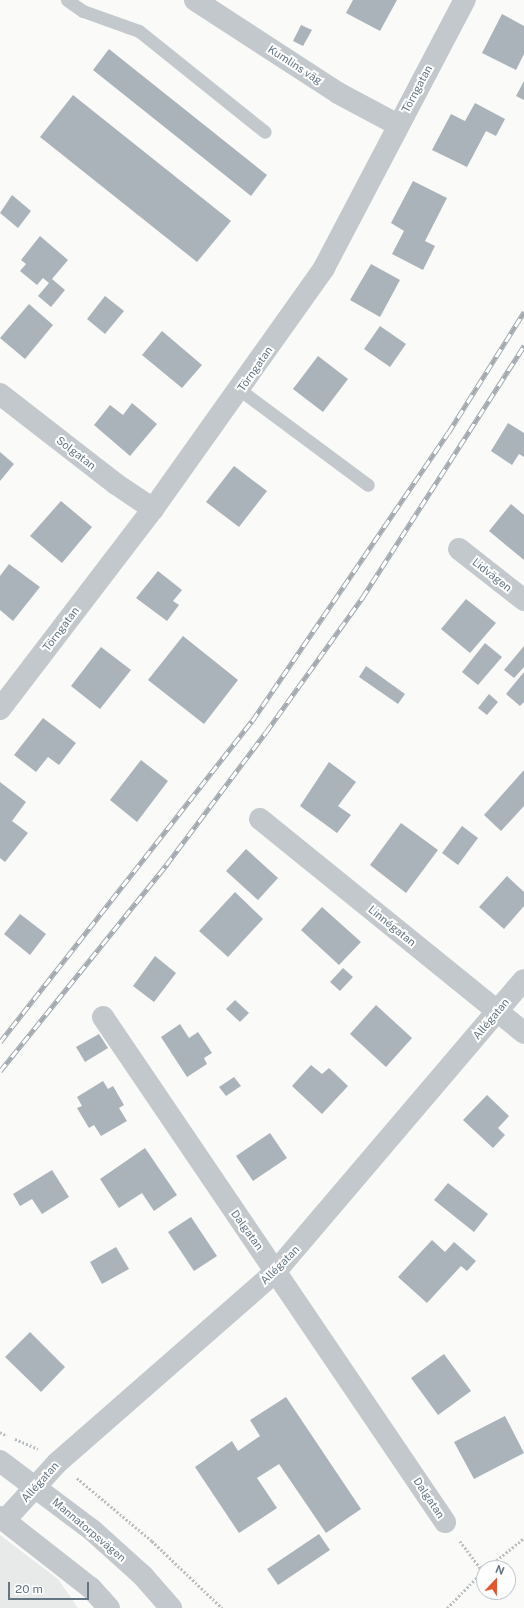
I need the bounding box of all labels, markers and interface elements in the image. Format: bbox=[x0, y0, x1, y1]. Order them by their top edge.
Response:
street label: Kumlins väg bbox=[265, 43, 325, 87]
street label: Törngatan bbox=[399, 63, 435, 115]
street label: Törngatan bbox=[235, 344, 275, 394]
street label: Solgatan bbox=[54, 434, 98, 472]
street label: Lidvägen bbox=[470, 556, 514, 594]
street label: Törngatan bbox=[40, 604, 82, 654]
street label: Linnégatan bbox=[366, 903, 418, 949]
street label: Allégatan bbox=[470, 996, 512, 1042]
street label: Dalgatan bbox=[228, 1207, 266, 1253]
street label: Allégatan bbox=[258, 1243, 302, 1287]
street label: Allégatan bbox=[19, 1459, 61, 1505]
street label: Dalgatan bbox=[411, 1475, 447, 1521]
street label: Mannatorpsvägen bbox=[50, 1495, 128, 1565]
north arrow bbox=[476, 1560, 516, 1600]
text: N bbox=[494, 1563, 506, 1577]
scale bar bbox=[10, 1574, 91, 1600]
text: 20 m bbox=[15, 1582, 43, 1596]

